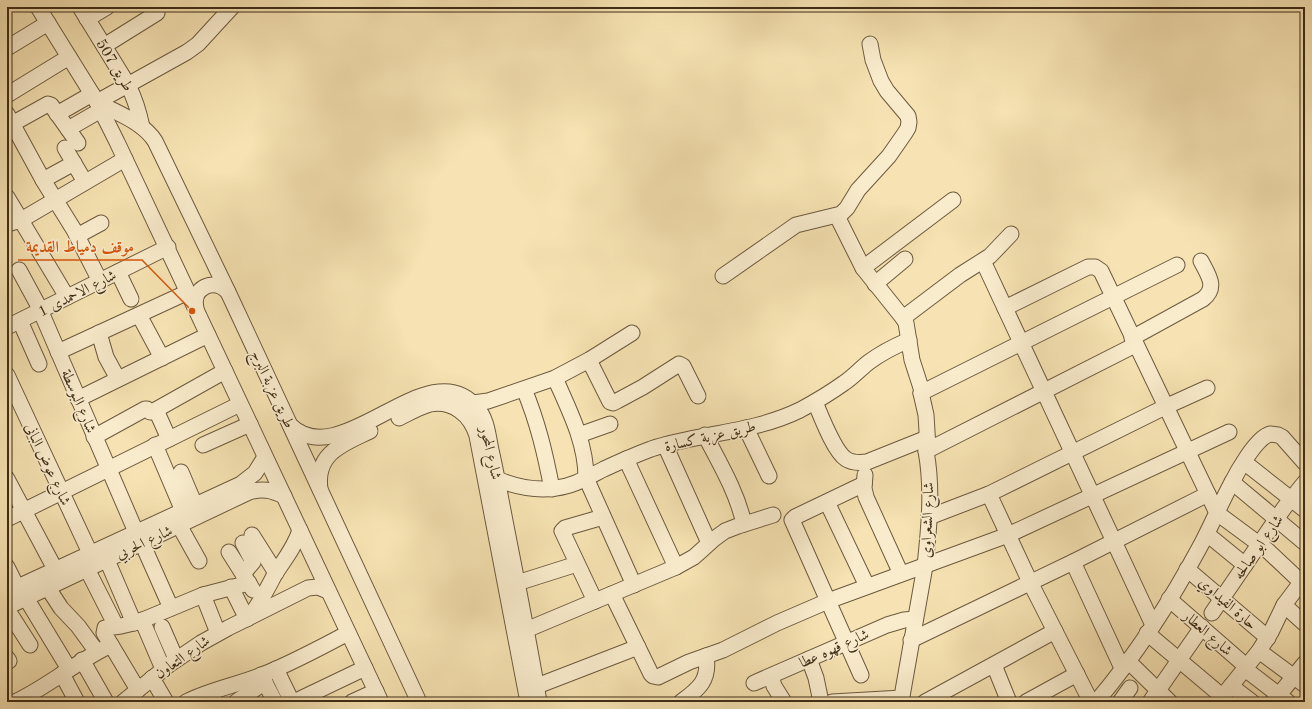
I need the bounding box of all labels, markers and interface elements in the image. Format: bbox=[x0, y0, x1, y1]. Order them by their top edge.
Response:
street label: طريق 507 bbox=[92, 37, 135, 95]
callout: موقف دمياط القديمة bbox=[18, 232, 142, 260]
text: موقف دمياط القديمة bbox=[26, 239, 134, 257]
street label: شارع الاحمدى 1 bbox=[36, 268, 121, 324]
street label: طريق عزبة البرج bbox=[243, 348, 296, 433]
street label: شارع البوسطة bbox=[54, 368, 98, 437]
street label: طريق عزبة كسارة bbox=[663, 419, 758, 457]
street label: شارع عوض البانى bbox=[17, 421, 72, 510]
street label: شارع المحور bbox=[472, 423, 504, 482]
street label: شارع الشعراوى bbox=[920, 482, 941, 558]
street label: شارع ابو صالحه bbox=[1232, 513, 1290, 585]
street label: شارع الحربي bbox=[114, 524, 177, 567]
street label: حارة الفيداوي bbox=[1193, 575, 1259, 635]
street label: شارع العطار bbox=[1176, 608, 1234, 662]
street label: شارع قهوه عطا bbox=[798, 627, 873, 675]
street label: شارع التعاون bbox=[153, 634, 215, 686]

